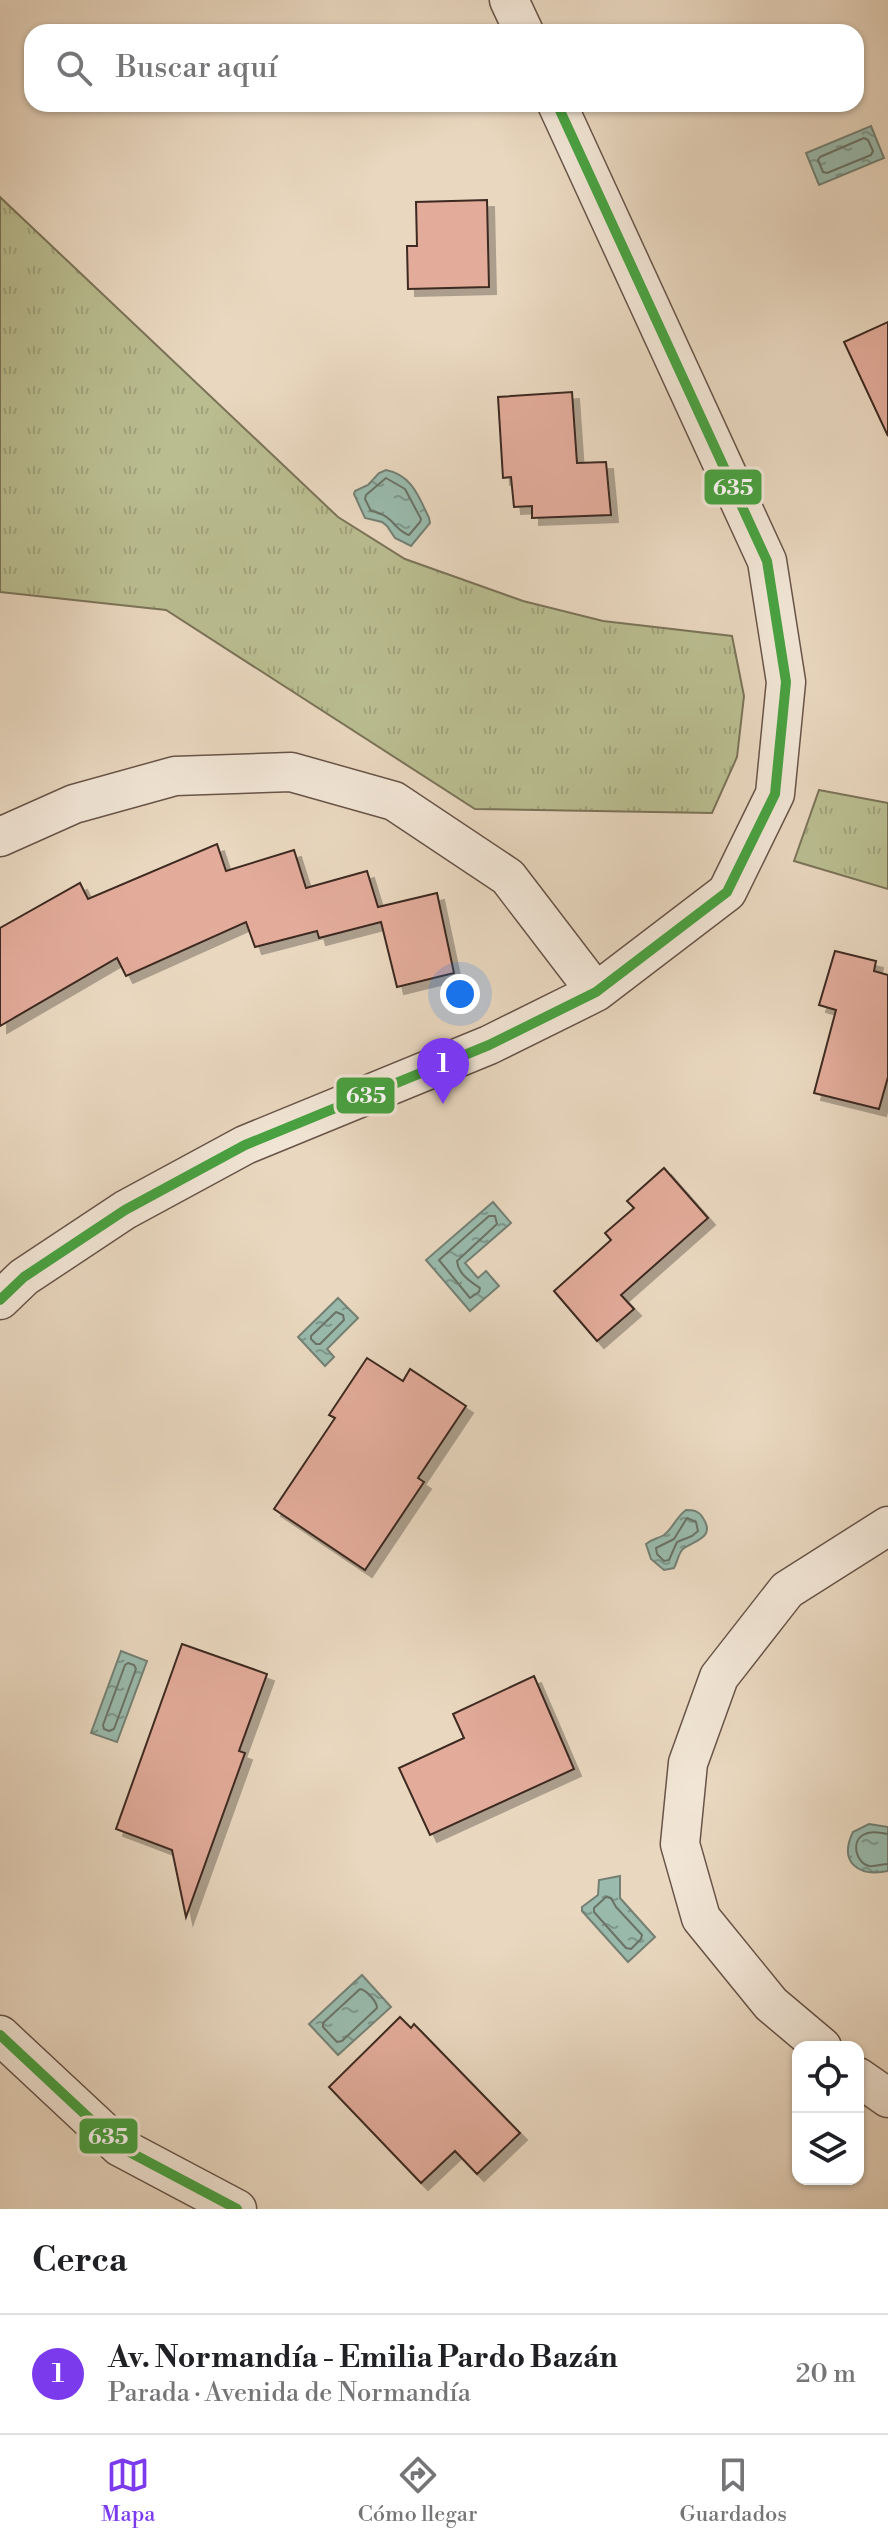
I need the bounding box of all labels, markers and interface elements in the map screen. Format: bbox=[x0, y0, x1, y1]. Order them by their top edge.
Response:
search box bbox=[24, 24, 864, 112]
icon: search bbox=[52, 46, 96, 90]
text: Buscar aquí bbox=[116, 49, 278, 87]
line badge: 635 bbox=[703, 468, 763, 506]
text: 635 bbox=[713, 475, 753, 502]
your location bbox=[440, 974, 480, 1014]
pin: 1 bbox=[417, 1038, 469, 1104]
line badge: 635 bbox=[335, 1076, 396, 1115]
text: 635 bbox=[346, 1083, 386, 1110]
map controls bbox=[792, 2041, 864, 2185]
button: locate bbox=[792, 2041, 864, 2113]
button: layers bbox=[792, 2113, 864, 2185]
line badge: 635 bbox=[78, 2117, 139, 2155]
text: 635 bbox=[88, 2124, 128, 2151]
text: Cerca bbox=[32, 2240, 127, 2282]
text: Av. Normandía - Emilia Pardo Bazán bbox=[108, 2339, 618, 2377]
text: 1 bbox=[52, 2358, 64, 2390]
text: 20 m bbox=[796, 2358, 856, 2390]
text: Parada · Avenida de Normandía bbox=[108, 2377, 471, 2409]
tab: Mapa bbox=[101, 2453, 156, 2528]
tab: Cómo llegar bbox=[358, 2453, 477, 2528]
tab: Guardados bbox=[680, 2453, 787, 2528]

